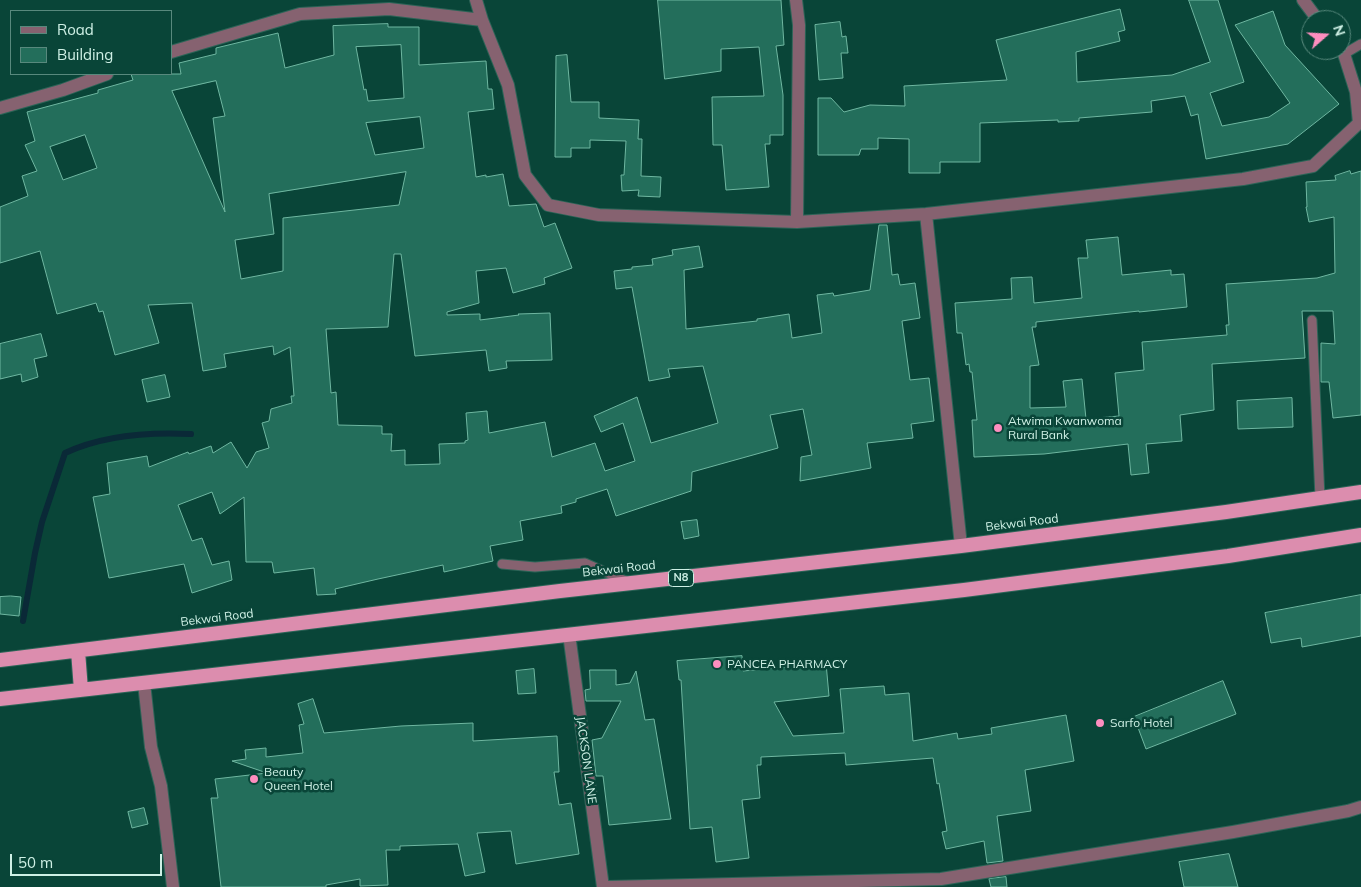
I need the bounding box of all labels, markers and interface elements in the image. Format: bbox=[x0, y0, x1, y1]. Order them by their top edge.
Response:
legend bbox=[10, 10, 172, 75]
north arrow bbox=[1301, 10, 1351, 60]
text: Road bbox=[57, 20, 94, 39]
text: N bbox=[1329, 23, 1349, 38]
text: Building bbox=[57, 45, 113, 64]
place label: Atwima Kwanwoma Rural Bank bbox=[1008, 414, 1122, 442]
marker: Atwima Kwanwoma Rural Bank bbox=[992, 422, 1004, 434]
street label: Bekwai Road bbox=[985, 511, 1059, 535]
street label: Bekwai Road bbox=[582, 558, 656, 580]
road number: N8 bbox=[668, 570, 694, 586]
street label: Bekwai Road bbox=[180, 606, 254, 630]
place label: PANCEA PHARMACY bbox=[727, 657, 847, 671]
marker: PANCEA PHARMACY bbox=[711, 658, 723, 670]
street label: JACKSON LANE bbox=[573, 715, 599, 805]
place label: Sarfo Hotel bbox=[1110, 716, 1173, 730]
marker: Sarfo Hotel bbox=[1094, 717, 1106, 729]
place label: Beauty Queen Hotel bbox=[264, 765, 333, 793]
marker: Beauty Queen Hotel bbox=[248, 773, 260, 785]
scale bar bbox=[12, 844, 165, 876]
text: 50 m bbox=[18, 853, 53, 872]

